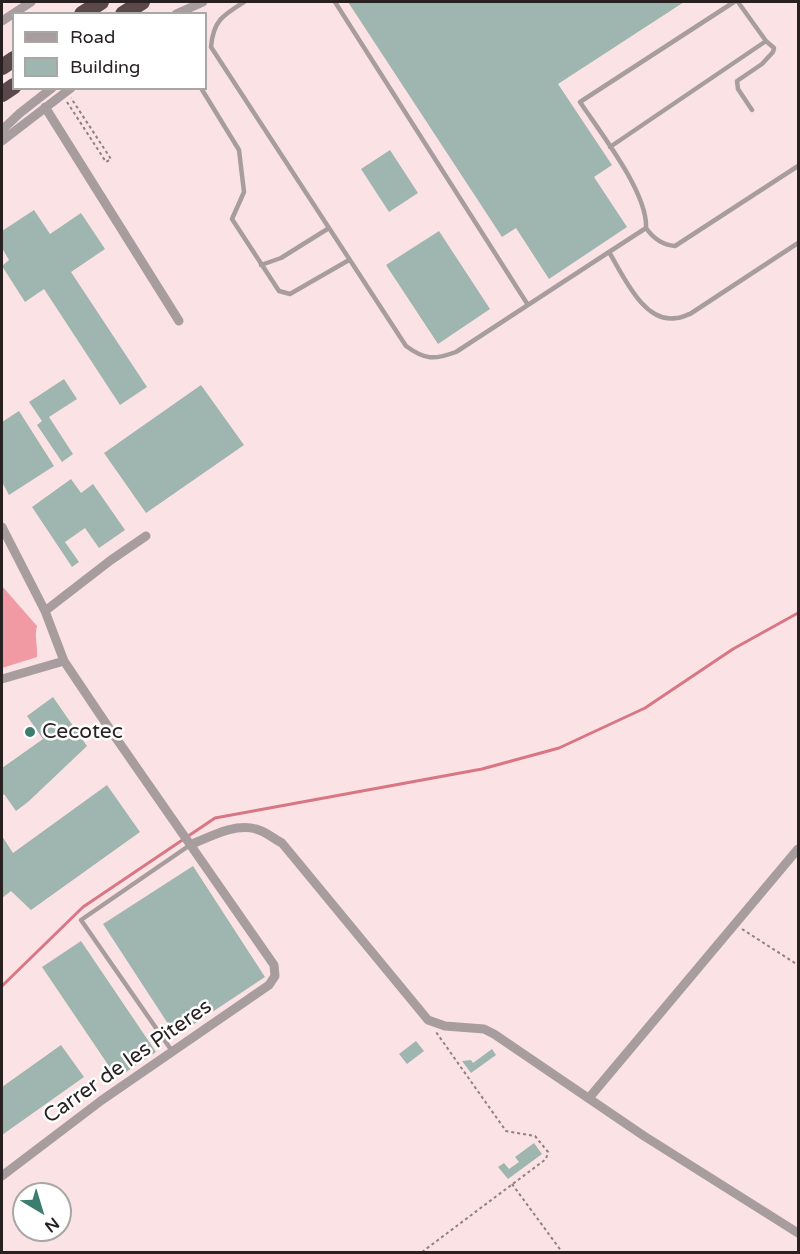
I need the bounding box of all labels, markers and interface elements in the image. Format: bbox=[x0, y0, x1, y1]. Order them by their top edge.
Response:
legend bbox=[12, 12, 207, 90]
text: Road bbox=[70, 26, 115, 48]
text: Building bbox=[70, 56, 140, 78]
place label: Cecotec bbox=[42, 719, 123, 745]
marker: Cecotec bbox=[23, 725, 37, 739]
street label: Carrer de les Piteres bbox=[39, 994, 217, 1130]
north arrow bbox=[12, 1182, 72, 1242]
text: N bbox=[41, 1213, 63, 1236]

